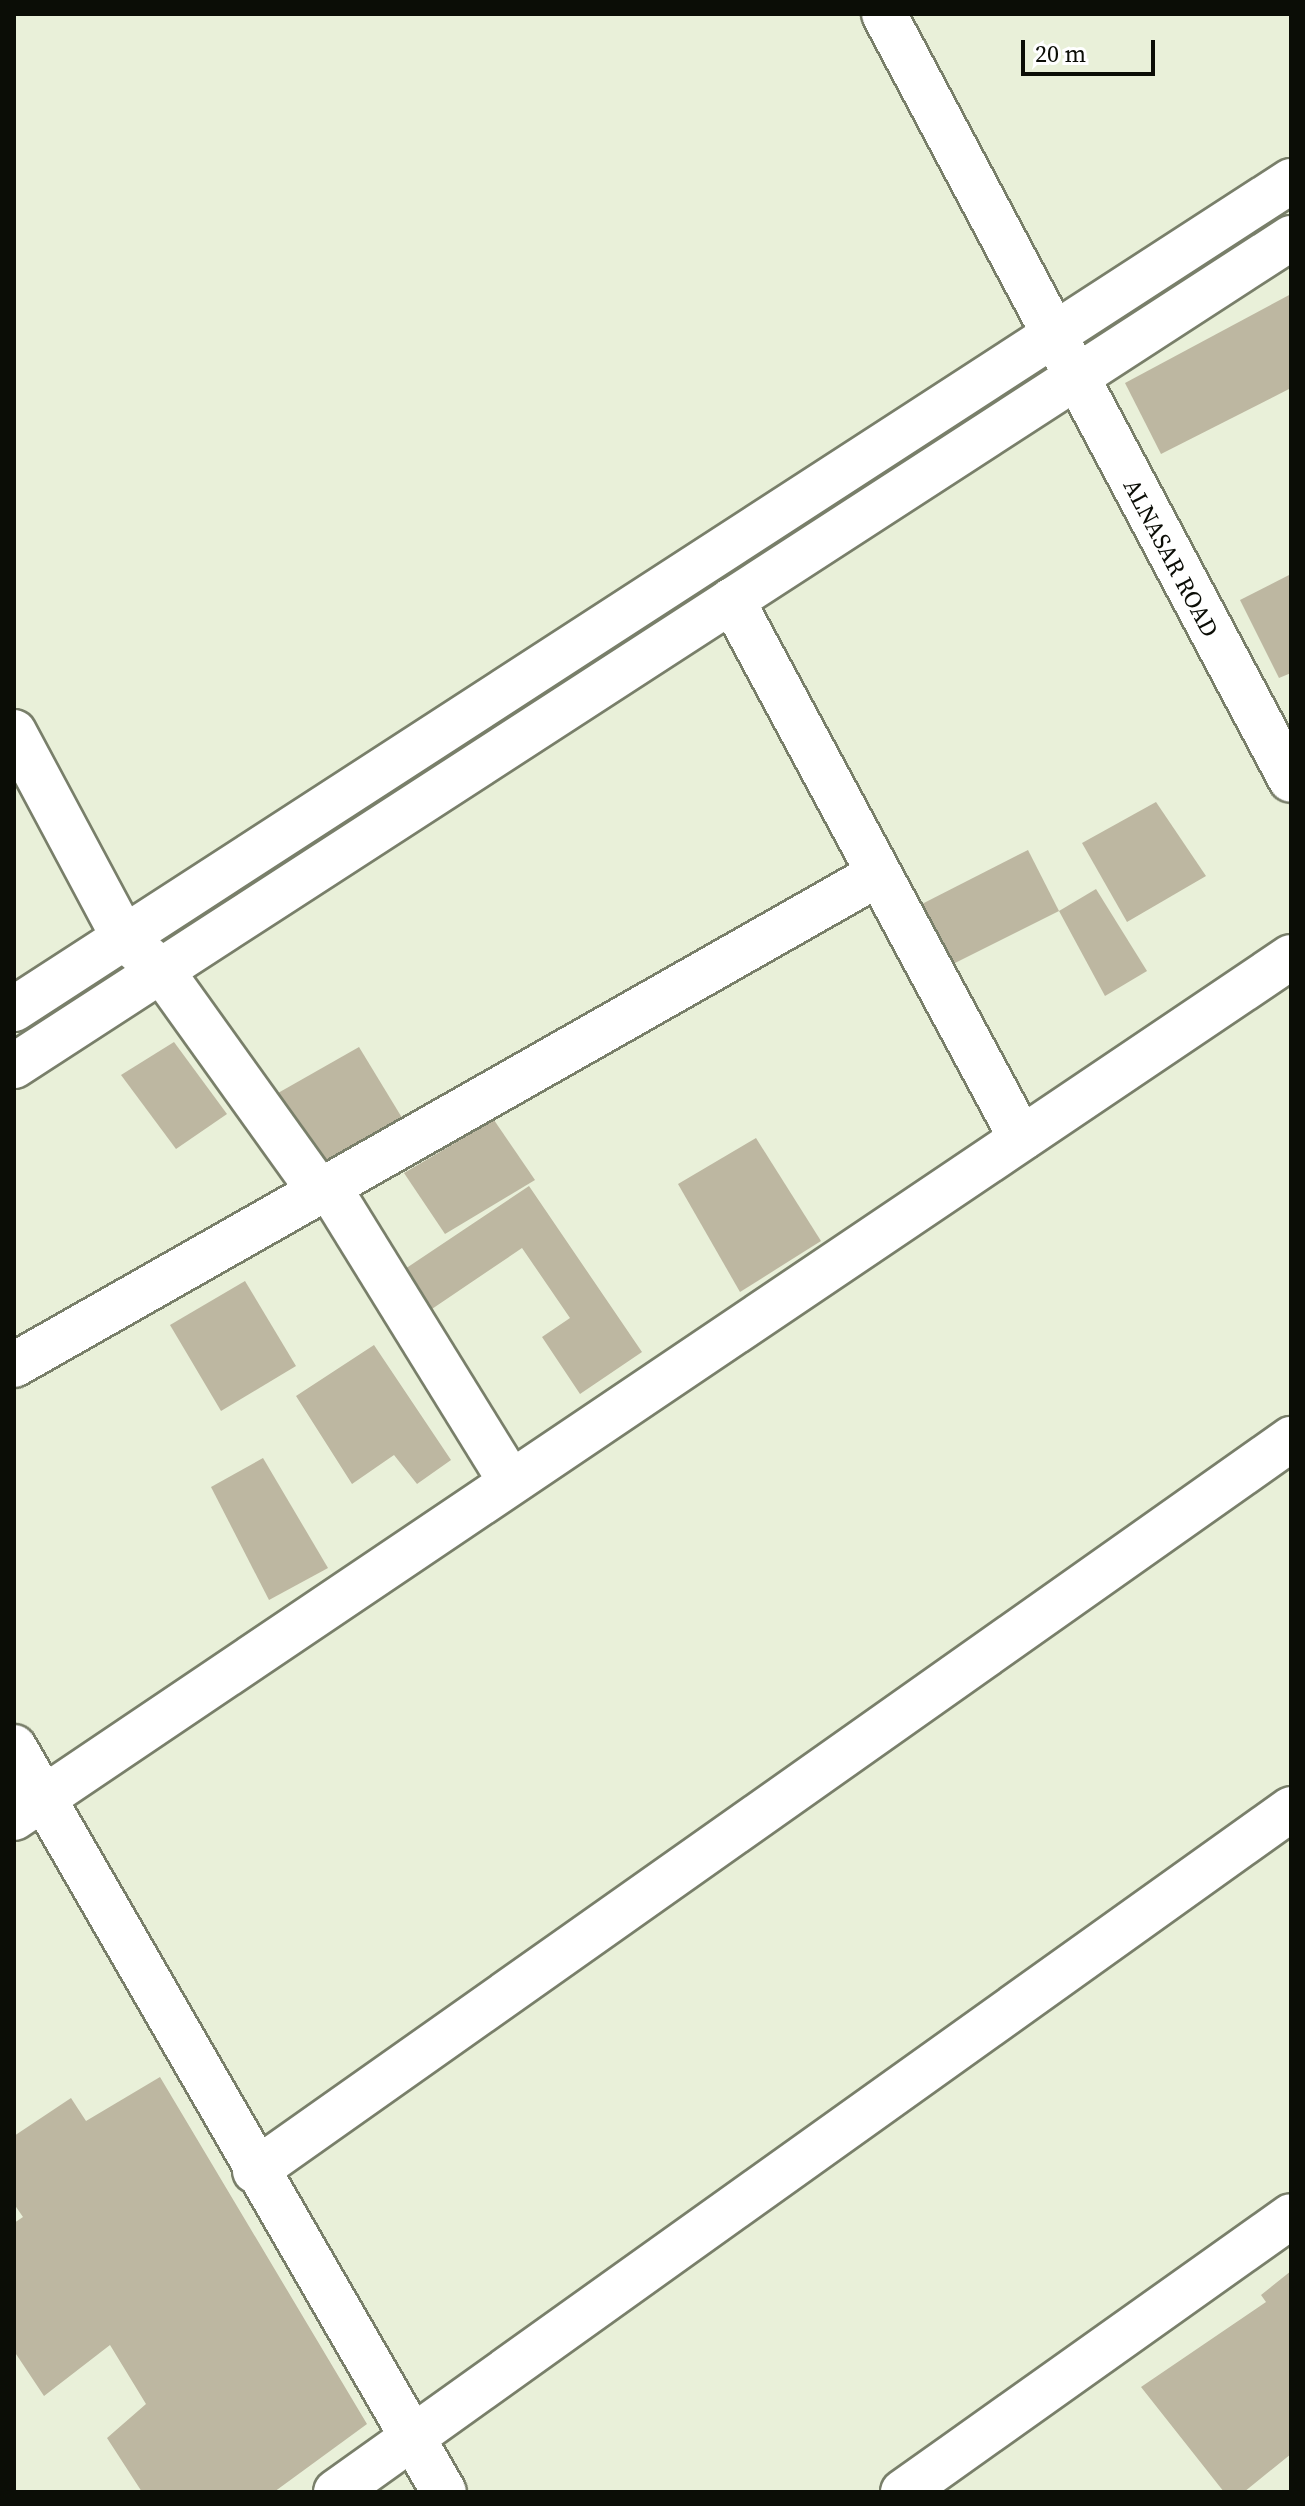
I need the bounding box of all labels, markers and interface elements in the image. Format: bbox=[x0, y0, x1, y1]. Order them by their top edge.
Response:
scale bar bbox=[1025, 24, 1159, 74]
text: 20 m bbox=[1035, 37, 1086, 70]
street label: ALNASAR ROAD bbox=[1117, 474, 1225, 642]

